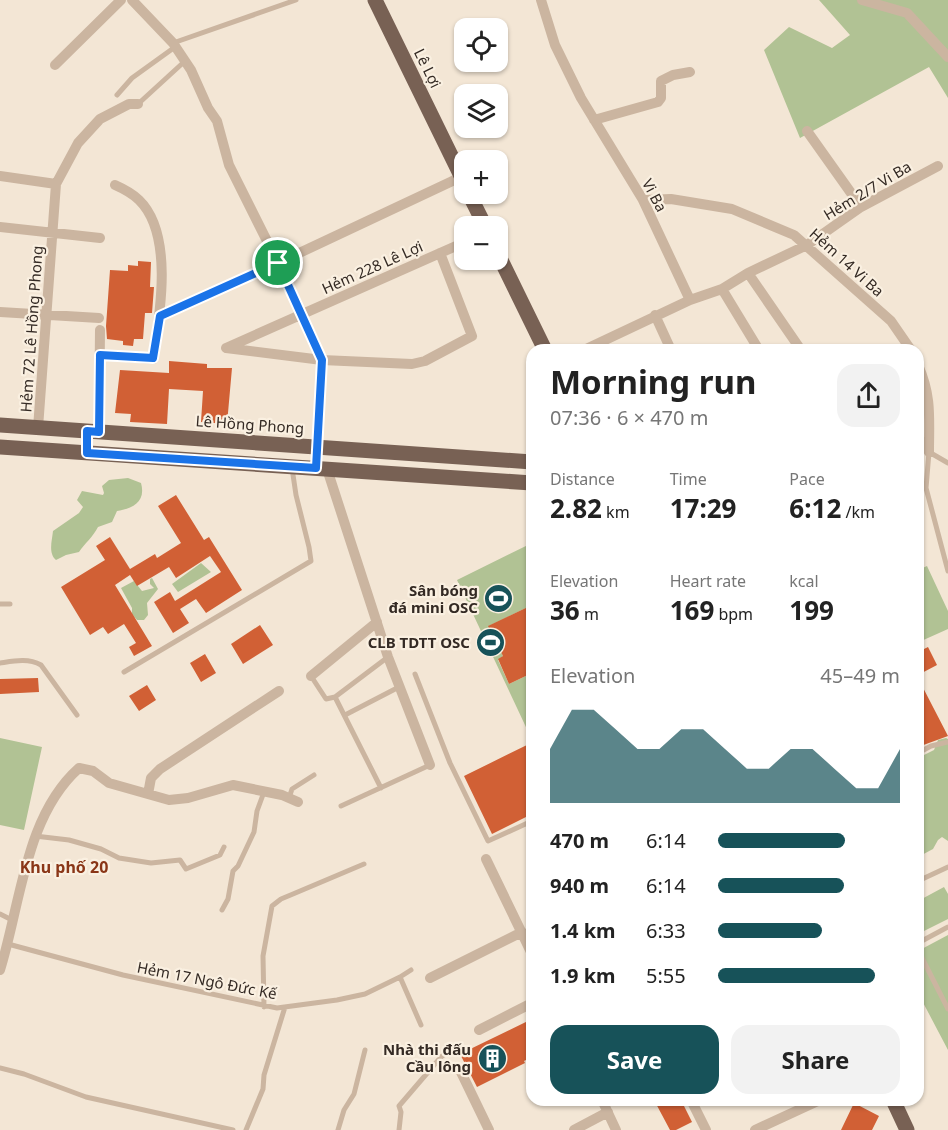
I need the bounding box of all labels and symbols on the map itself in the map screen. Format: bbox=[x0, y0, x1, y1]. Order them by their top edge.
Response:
street label: Lê Lợi bbox=[410, 45, 446, 91]
street label: Hẻm 2/7 Vi Ba bbox=[819, 156, 915, 224]
street label: Vi Ba bbox=[638, 175, 672, 215]
street label: Hẻm 14 Vi Ba bbox=[806, 223, 888, 301]
street label: Hẻm 228 Lê Lợi bbox=[318, 236, 426, 298]
pin bbox=[252, 237, 303, 288]
street label: Hẻm 72 Lê Hồng Phong bbox=[15, 245, 47, 413]
street label: Lê Hồng Phong bbox=[195, 410, 305, 438]
place label: Sân bóng đá mini OSC bbox=[388, 580, 478, 617]
sports icon: Sân bóng đá mini OSC bbox=[483, 583, 515, 615]
sports icon: CLB TDTT OSC bbox=[475, 626, 507, 658]
place label: CLB TDTT OSC bbox=[368, 632, 470, 652]
district label: Khu phố 20 bbox=[20, 856, 108, 878]
street label: Hẻm 17 Ngô Đức Kế bbox=[135, 957, 279, 1003]
place label: Nhà thi đấu Cầu lông bbox=[383, 1039, 471, 1076]
building icon: Nhà thi đấu Cầu lông bbox=[476, 1042, 508, 1074]

